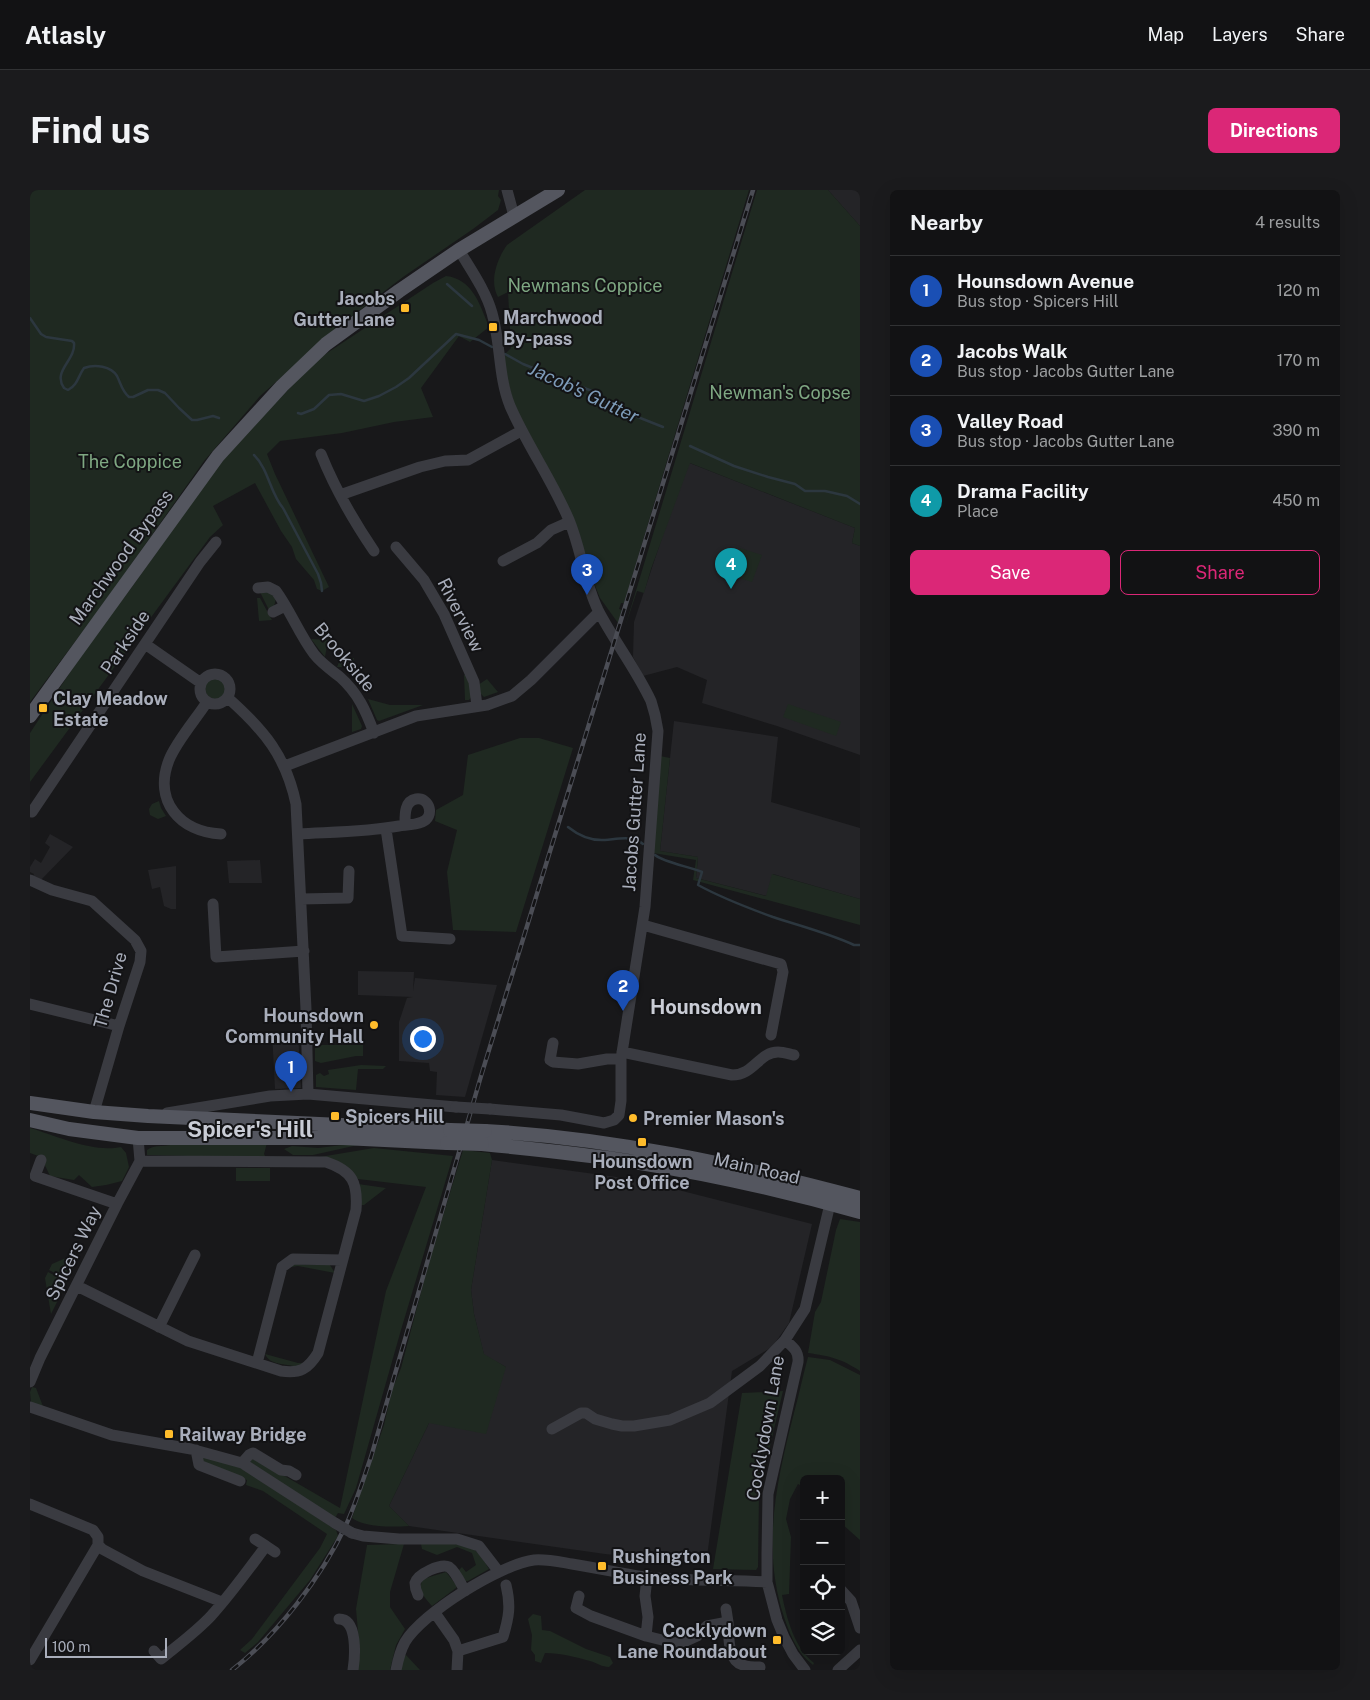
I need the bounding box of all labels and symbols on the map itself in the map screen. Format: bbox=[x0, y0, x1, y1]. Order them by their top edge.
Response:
park label: Newmans Coppice bbox=[507, 275, 663, 296]
place label: Jacobs Gutter Lane bbox=[293, 288, 395, 330]
marker: Jacobs Gutter Lane bbox=[399, 302, 411, 314]
place label: Marchwood By-pass bbox=[503, 307, 603, 349]
marker: Marchwood By-pass bbox=[487, 321, 499, 333]
water label: Jacob's Gutter bbox=[525, 357, 643, 427]
park label: Newman's Copse bbox=[709, 382, 851, 403]
park label: The Coppice bbox=[78, 451, 182, 472]
street label: Marchwood Bypass bbox=[65, 485, 177, 629]
pin: 4 bbox=[715, 548, 747, 589]
pin: 3 bbox=[571, 554, 603, 595]
street label: Riverview bbox=[433, 574, 489, 656]
street label: Parkside bbox=[96, 606, 154, 678]
street label: Brookside bbox=[310, 618, 380, 696]
place label: Clay Meadow Estate bbox=[53, 688, 168, 730]
marker: Clay Meadow Estate bbox=[37, 702, 49, 714]
street label: Jacobs Gutter Lane bbox=[618, 732, 650, 892]
street label: The Drive bbox=[89, 949, 131, 1031]
pin: 2 bbox=[607, 970, 639, 1011]
district label: Hounsdown bbox=[650, 995, 762, 1019]
place label: Hounsdown Community Hall bbox=[225, 1005, 364, 1047]
marker: Hounsdown Community Hall bbox=[368, 1019, 380, 1031]
your location bbox=[410, 1026, 436, 1052]
pin: 1 bbox=[275, 1051, 307, 1092]
place label: Spicers Hill bbox=[345, 1106, 445, 1127]
place label: Premier Mason's bbox=[643, 1108, 785, 1129]
marker: Spicers Hill bbox=[329, 1110, 341, 1122]
marker: Premier Mason's bbox=[627, 1112, 639, 1124]
district label: Spicer's Hill bbox=[187, 1116, 313, 1142]
marker: Hounsdown Post Office bbox=[636, 1136, 648, 1148]
street label: Main Road bbox=[712, 1148, 802, 1188]
place label: Hounsdown Post Office bbox=[592, 1151, 692, 1193]
street label: Spicers Way bbox=[41, 1202, 105, 1304]
street label: Cocklydown Lane bbox=[742, 1354, 788, 1502]
place label: Railway Bridge bbox=[179, 1424, 307, 1445]
marker: Railway Bridge bbox=[163, 1428, 175, 1440]
place label: Rushington Business Park bbox=[612, 1546, 733, 1588]
marker: Rushington Business Park bbox=[596, 1560, 608, 1572]
place label: Cocklydown Lane Roundabout bbox=[617, 1620, 767, 1662]
marker: Cocklydown Lane Roundabout bbox=[771, 1634, 783, 1646]
scale bar bbox=[45, 1635, 168, 1658]

